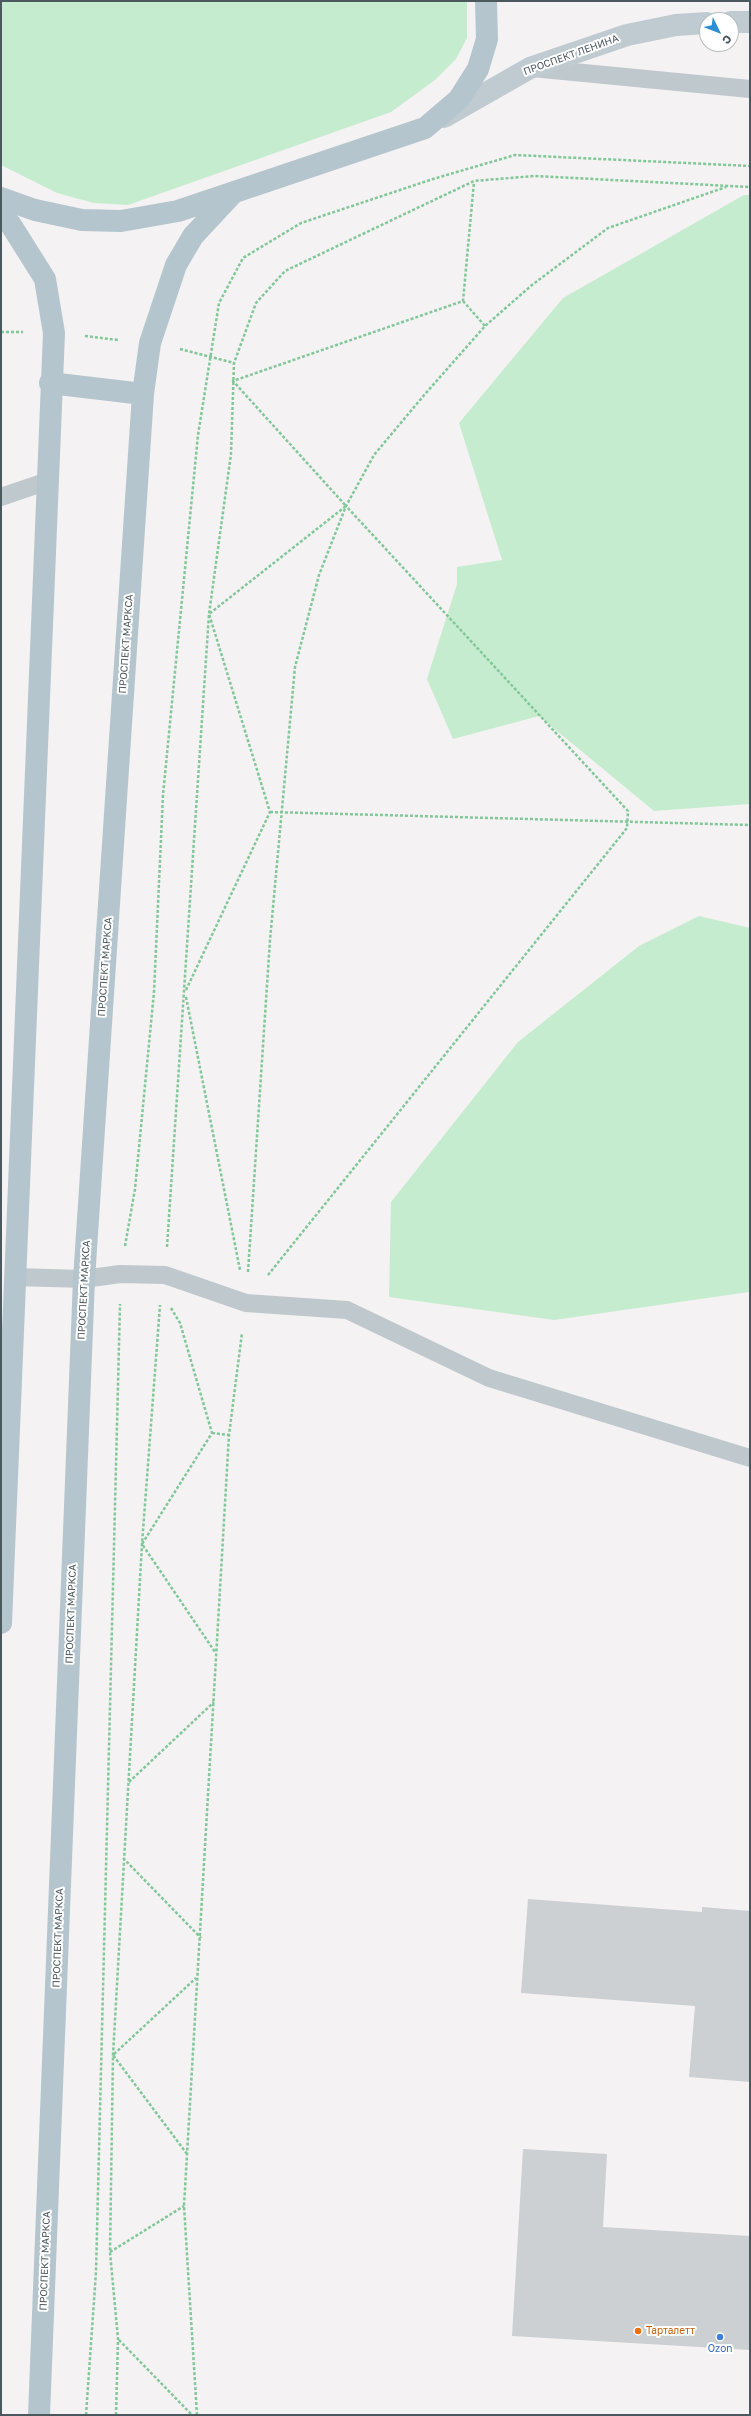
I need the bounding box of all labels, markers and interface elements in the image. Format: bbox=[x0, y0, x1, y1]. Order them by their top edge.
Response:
north arrow bbox=[699, 12, 739, 52]
street label: ПРОСПЕКТ ЛЕНИНА bbox=[522, 32, 620, 78]
text: С bbox=[720, 33, 735, 47]
street label: ПРОСПЕКТ МАРКСА bbox=[117, 594, 135, 694]
street label: ПРОСПЕКТ МАРКСА bbox=[96, 917, 114, 1017]
street label: ПРОСПЕКТ МАРКСА bbox=[75, 1240, 93, 1340]
street label: ПРОСПЕКТ МАРКСА bbox=[63, 1564, 79, 1664]
street label: ПРОСПЕКТ МАРКСА bbox=[50, 1888, 66, 1988]
street label: ПРОСПЕКТ МАРКСА bbox=[37, 2211, 53, 2311]
place label: Тарталетт bbox=[646, 2325, 695, 2337]
marker: Тарталетт bbox=[633, 2326, 643, 2336]
marker: Ozon bbox=[715, 2332, 725, 2342]
place label: Ozon bbox=[708, 2343, 732, 2355]

